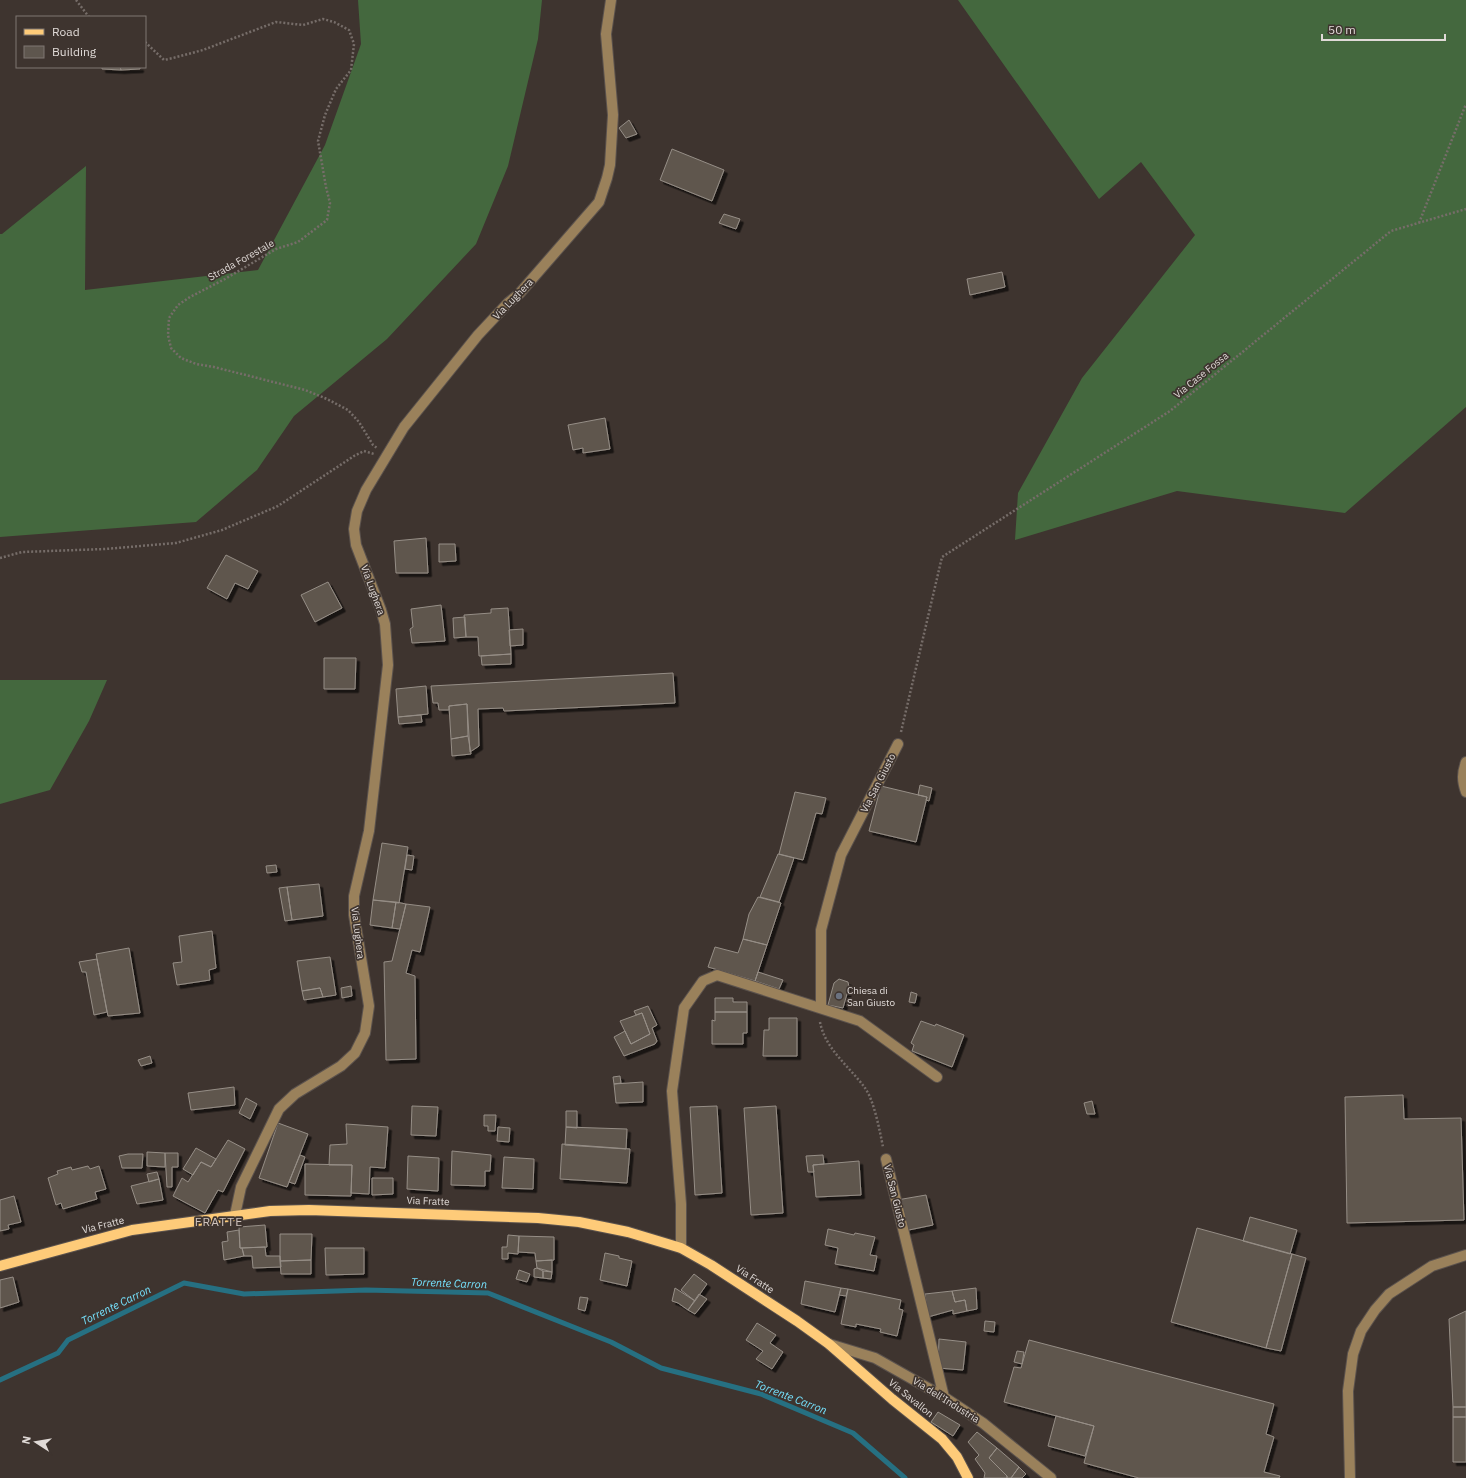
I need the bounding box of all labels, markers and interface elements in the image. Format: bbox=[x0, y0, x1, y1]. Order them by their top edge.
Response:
legend bbox=[16, 16, 146, 68]
scale bar bbox=[1322, 16, 1445, 42]
text: 50 m bbox=[1328, 22, 1356, 37]
text: Road bbox=[52, 24, 80, 39]
text: Building bbox=[52, 44, 97, 59]
street label: Strada Forestale bbox=[206, 236, 277, 284]
street label: Via Lughera bbox=[490, 275, 536, 322]
street label: Via Case Fossa bbox=[1171, 349, 1231, 401]
street label: Via Lughera bbox=[358, 563, 388, 617]
street label: Via San Giusto bbox=[858, 751, 899, 815]
street label: Via Lughera bbox=[348, 906, 368, 960]
place label: Chiesa di San Giusto bbox=[847, 984, 896, 1009]
marker: Chiesa di San Giusto bbox=[834, 991, 844, 1001]
street label: Via San Giusto bbox=[881, 1163, 909, 1229]
street label: Via Fratte bbox=[406, 1194, 450, 1208]
street label: Via Fratte bbox=[81, 1213, 126, 1237]
district label: FRATTE bbox=[195, 1214, 243, 1229]
street label: Via Fratte bbox=[733, 1262, 777, 1296]
water label: Torrente Carron bbox=[411, 1275, 487, 1291]
water label: Torrente Carron bbox=[79, 1282, 153, 1328]
street label: Via dell'Industria bbox=[910, 1374, 982, 1426]
street label: Via Savallon bbox=[886, 1376, 936, 1420]
water label: Torrente Carron bbox=[753, 1377, 829, 1417]
north arrow bbox=[16, 1422, 56, 1462]
text: N bbox=[19, 1435, 34, 1445]

